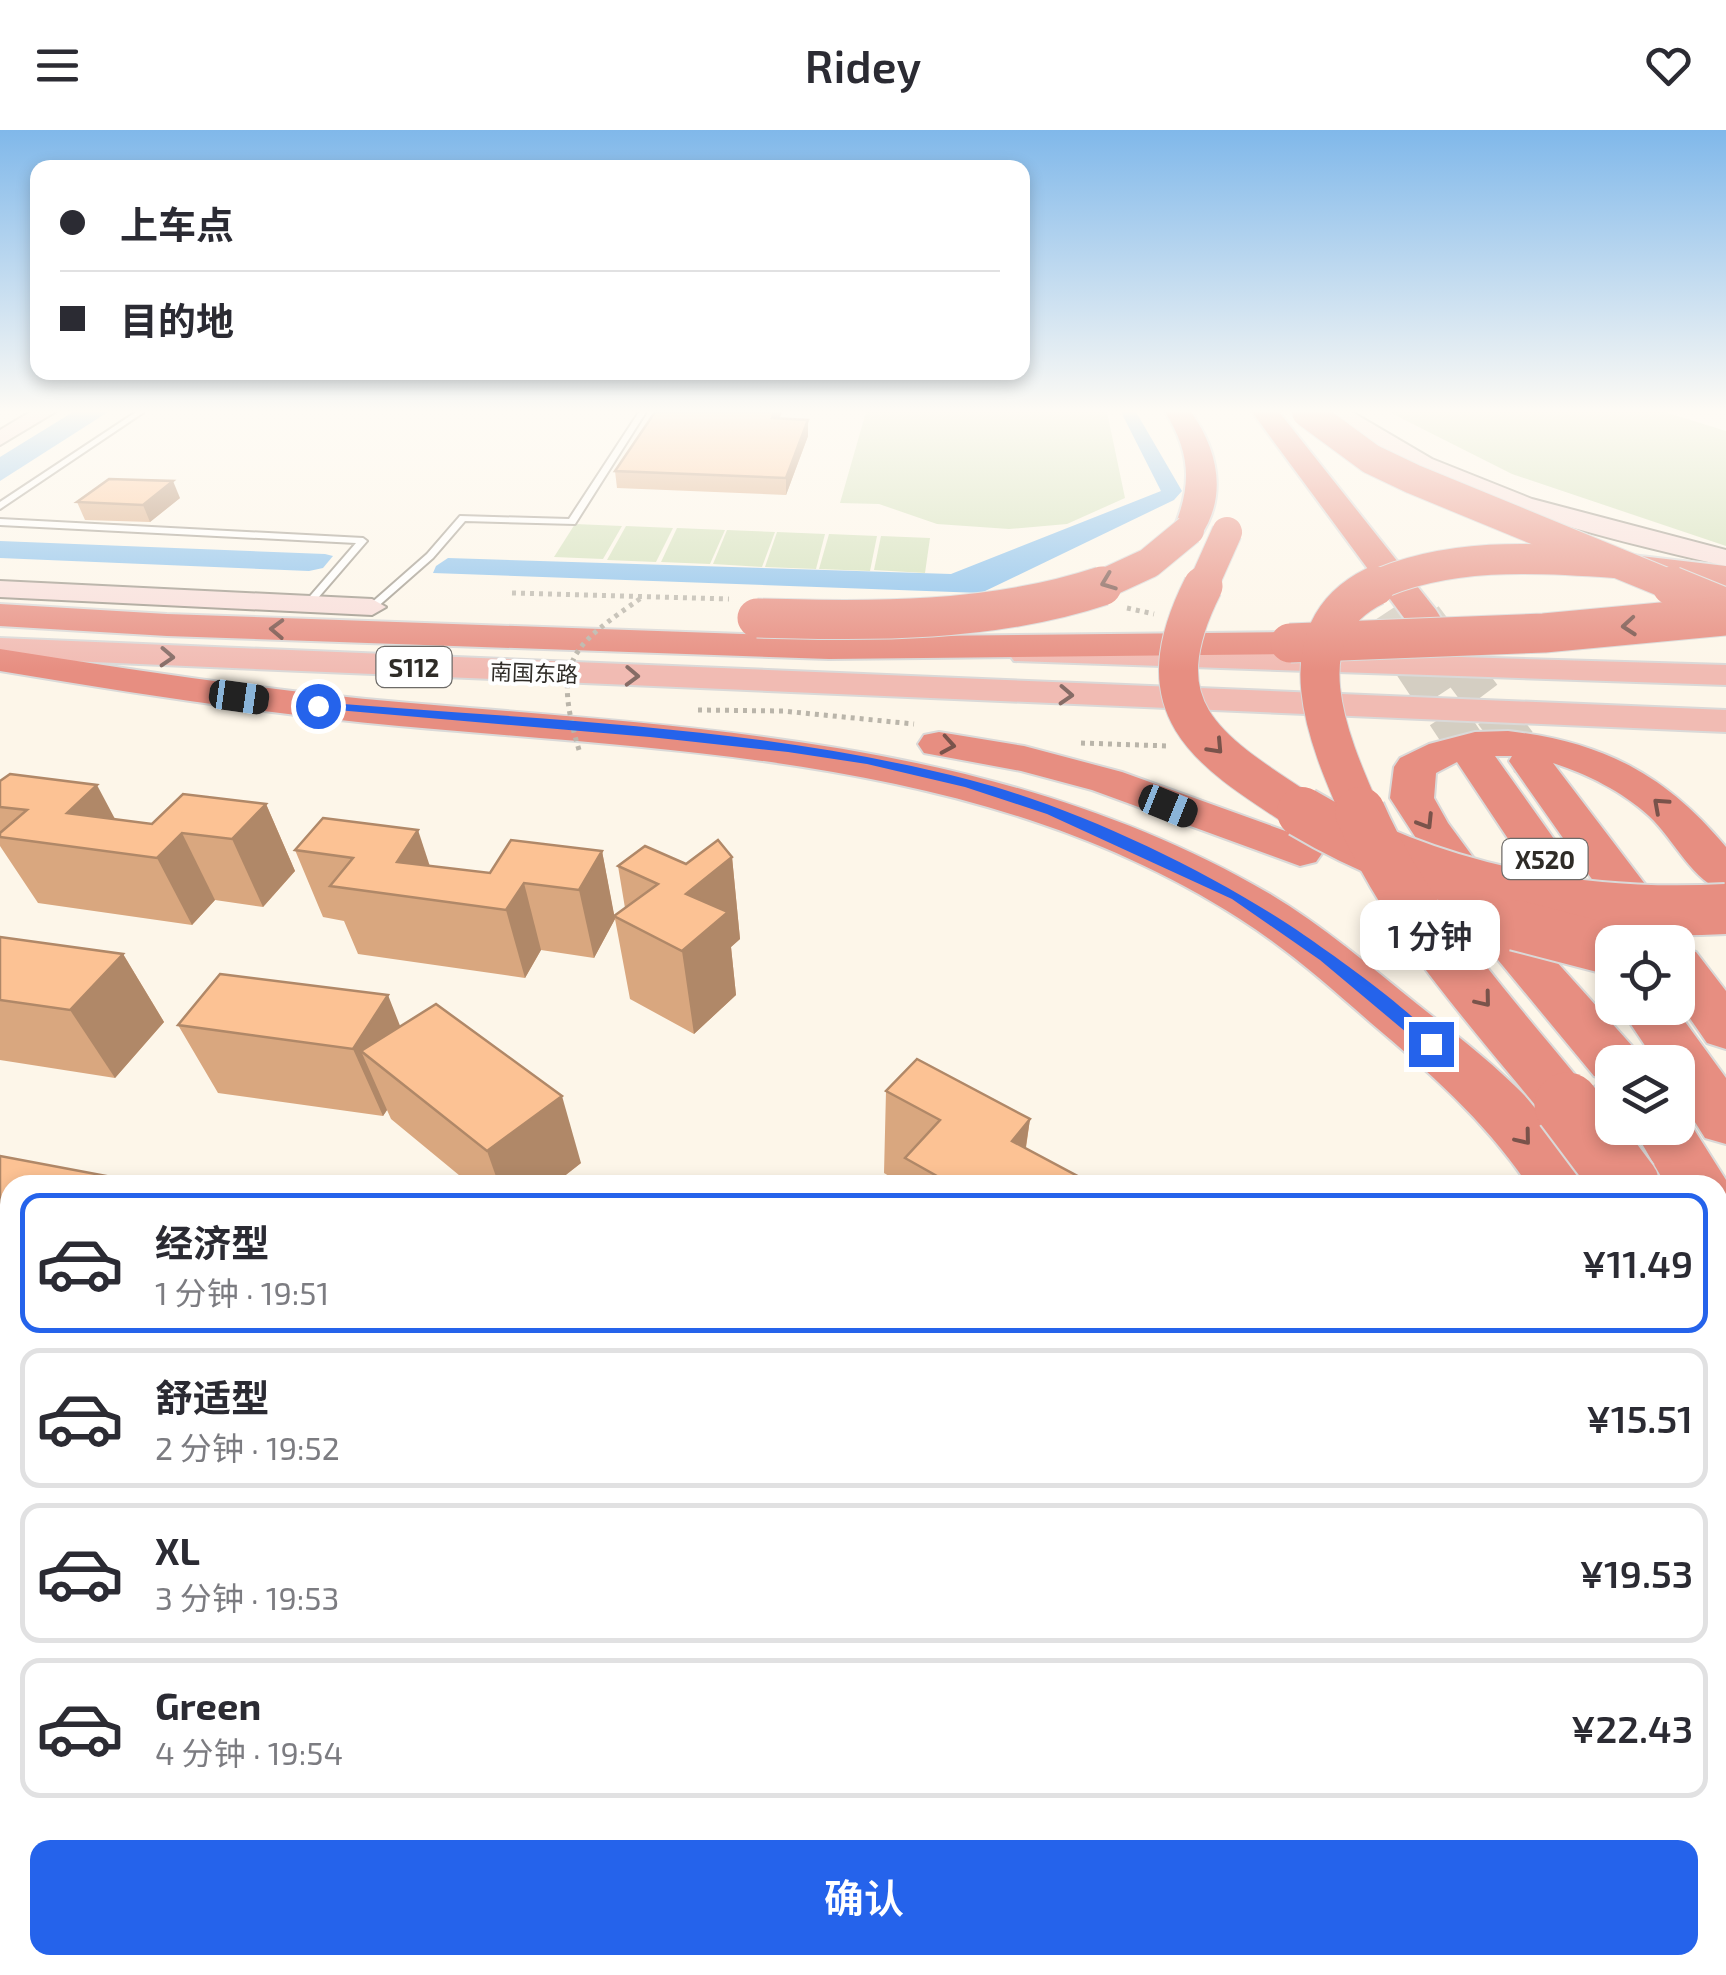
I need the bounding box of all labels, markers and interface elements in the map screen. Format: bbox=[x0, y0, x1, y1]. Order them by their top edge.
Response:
icon: menu bbox=[30, 38, 85, 93]
text: Ridey bbox=[805, 38, 921, 92]
icon: heart bbox=[1641, 38, 1696, 93]
text: 上车点 bbox=[120, 201, 234, 247]
text: 目的地 bbox=[120, 297, 234, 343]
one-way arrow bbox=[1100, 570, 1118, 590]
one-way arrow bbox=[1621, 615, 1637, 636]
one-way arrow bbox=[268, 619, 284, 640]
one-way arrow bbox=[160, 646, 176, 667]
road number: S112 bbox=[376, 647, 452, 687]
street label: 南国东路 bbox=[490, 657, 578, 687]
one-way arrow bbox=[624, 665, 640, 686]
car bbox=[207, 678, 271, 716]
route start bbox=[296, 684, 341, 729]
one-way arrow bbox=[1059, 684, 1075, 705]
one-way arrow bbox=[940, 734, 957, 755]
one-way arrow bbox=[1204, 735, 1222, 754]
car bbox=[1135, 781, 1201, 831]
one-way arrow bbox=[1653, 799, 1672, 817]
one-way arrow bbox=[1414, 811, 1433, 829]
road number: X520 bbox=[1502, 839, 1588, 879]
callout: 1 分钟 bbox=[1361, 899, 1501, 969]
text: 1 分钟 bbox=[1388, 916, 1472, 954]
map controls bbox=[1595, 925, 1695, 1145]
button: locate bbox=[1595, 925, 1695, 1025]
one-way arrow bbox=[1472, 988, 1490, 1006]
route end bbox=[1409, 1022, 1454, 1067]
button: layers bbox=[1595, 1045, 1695, 1145]
one-way arrow bbox=[1512, 1127, 1530, 1145]
icon: car bbox=[35, 1218, 125, 1308]
text: 经济型 bbox=[155, 1219, 269, 1265]
text: ¥11.49 bbox=[1582, 1240, 1693, 1286]
text: 1 分钟 · 19:51 bbox=[155, 1273, 329, 1311]
icon: car bbox=[35, 1373, 125, 1463]
text: 舒适型 bbox=[155, 1374, 269, 1420]
text: ¥15.51 bbox=[1586, 1395, 1693, 1441]
text: 2 分钟 · 19:52 bbox=[155, 1428, 340, 1466]
text: XL bbox=[155, 1527, 200, 1573]
icon: car bbox=[35, 1528, 125, 1618]
text: ¥19.53 bbox=[1579, 1550, 1693, 1596]
text: 3 分钟 · 19:53 bbox=[155, 1578, 339, 1616]
text: Green bbox=[155, 1682, 261, 1728]
icon: car bbox=[35, 1683, 125, 1773]
text: ¥22.43 bbox=[1571, 1705, 1693, 1751]
text: 4 分钟 · 19:54 bbox=[155, 1733, 343, 1771]
button: 确认 bbox=[30, 1840, 1698, 1955]

